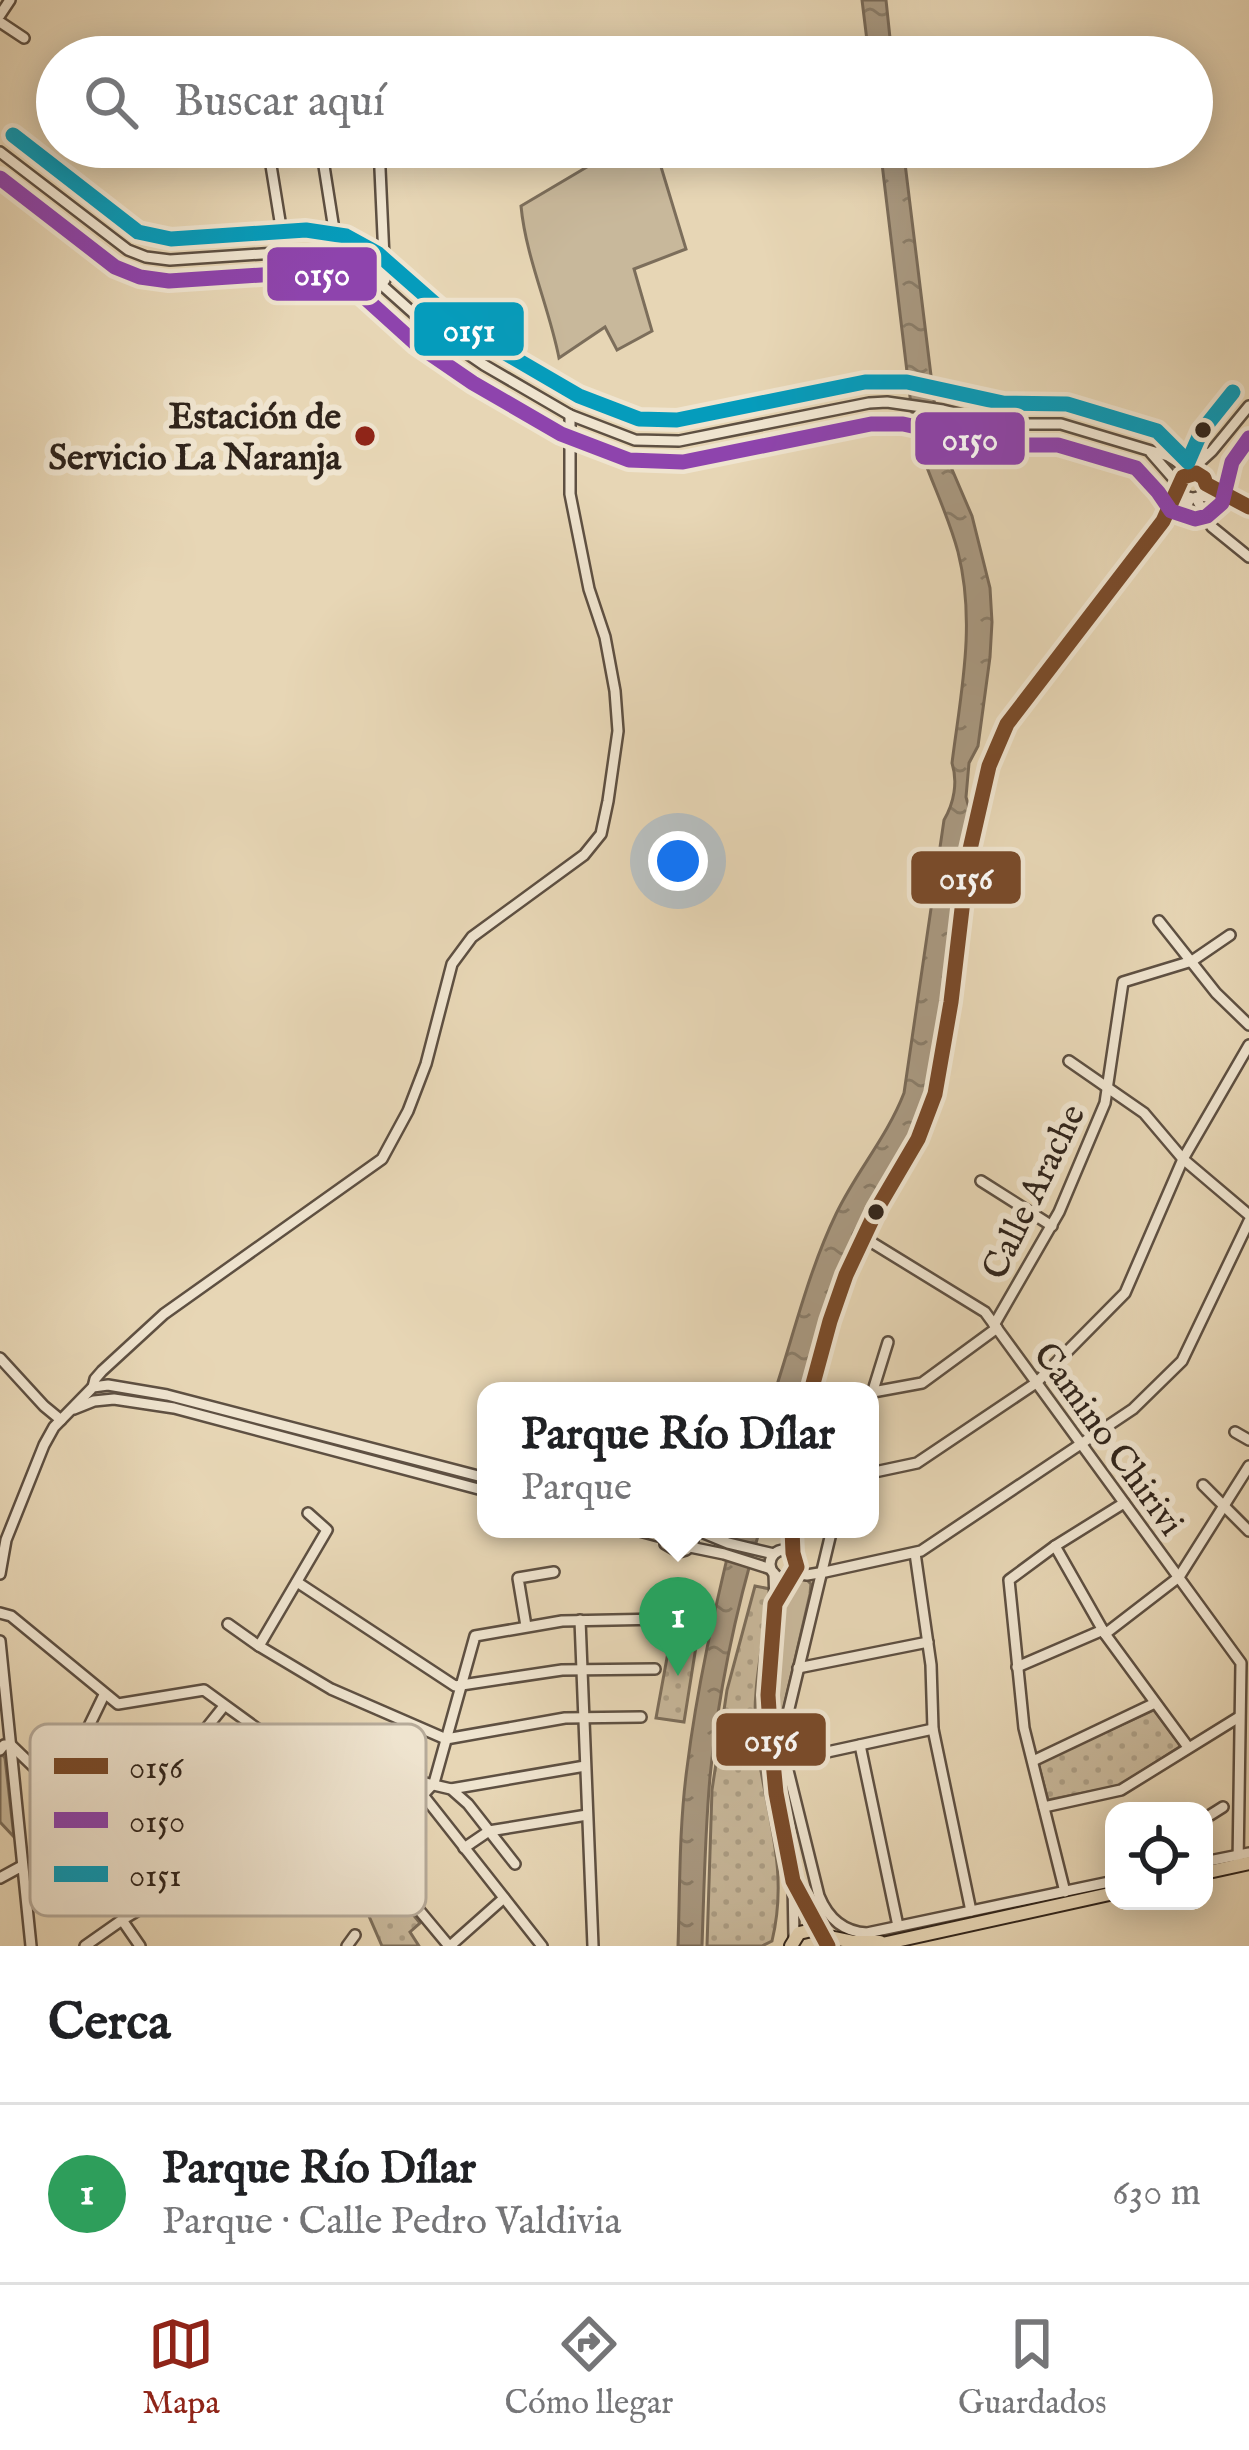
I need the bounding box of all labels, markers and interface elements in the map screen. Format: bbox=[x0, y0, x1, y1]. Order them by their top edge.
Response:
search box bbox=[36, 36, 1213, 168]
icon: search bbox=[78, 69, 144, 135]
text: Buscar aquí bbox=[174, 74, 385, 131]
line badge: 0150 bbox=[265, 245, 379, 303]
text: 0150 bbox=[294, 255, 350, 297]
line badge: 0151 bbox=[412, 300, 526, 358]
text: 0151 bbox=[443, 311, 495, 353]
place label: Estación de Servicio La Naranja bbox=[49, 395, 342, 482]
line badge: 0150 bbox=[913, 410, 1027, 467]
unlabelled marker bbox=[1192, 419, 1214, 441]
text: 0150 bbox=[942, 420, 998, 462]
marker: Estación de Servicio La Naranja bbox=[352, 423, 378, 449]
your location bbox=[648, 831, 708, 891]
line badge: 0156 bbox=[909, 849, 1023, 906]
text: 0156 bbox=[939, 859, 994, 901]
street label: Calle Arache bbox=[973, 1097, 1097, 1287]
unlabelled marker bbox=[865, 1201, 887, 1223]
street label: Camino Chirivi bbox=[1022, 1334, 1193, 1545]
popup bbox=[477, 1382, 879, 1538]
text: Parque Río Dílar bbox=[521, 1407, 835, 1464]
text: Parque bbox=[521, 1464, 632, 1513]
pin: 1 bbox=[639, 1577, 717, 1676]
line badge: 0156 bbox=[714, 1711, 828, 1768]
text: 0156 bbox=[744, 1721, 799, 1763]
legend bbox=[30, 1724, 426, 1916]
text: 0156 bbox=[129, 1748, 184, 1790]
text: 0150 bbox=[129, 1802, 185, 1844]
map controls bbox=[1105, 1802, 1213, 1910]
button: locate bbox=[1105, 1802, 1213, 1910]
text: 0151 bbox=[129, 1856, 182, 1898]
text: Cerca bbox=[48, 1992, 171, 2057]
text: Parque Río Dílar bbox=[162, 2141, 476, 2198]
text: 1 bbox=[80, 2169, 94, 2218]
text: 630 m bbox=[1112, 2169, 1201, 2218]
text: Parque · Calle Pedro Valdivia bbox=[162, 2198, 621, 2247]
tab: Mapa bbox=[142, 2311, 220, 2425]
tab: Cómo llegar bbox=[504, 2311, 673, 2425]
tab: Guardados bbox=[958, 2311, 1107, 2425]

